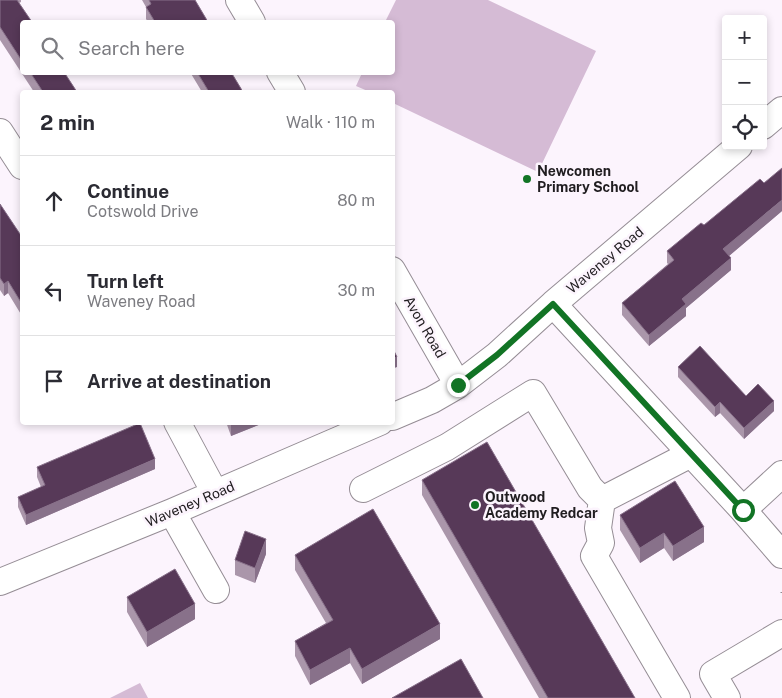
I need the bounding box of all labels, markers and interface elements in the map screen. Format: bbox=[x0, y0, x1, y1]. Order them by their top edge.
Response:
map controls bbox=[722, 15, 767, 150]
button: + bbox=[722, 15, 767, 60]
search box bbox=[20, 20, 395, 75]
icon: search bbox=[38, 34, 66, 62]
text: Search here bbox=[78, 37, 185, 59]
button: − bbox=[722, 60, 767, 105]
button: locate bbox=[722, 105, 767, 150]
text: 2 min bbox=[40, 110, 95, 135]
text: Walk · 110 m bbox=[286, 113, 375, 132]
place label: Newcomen Primary School bbox=[537, 163, 640, 195]
marker: Newcomen Primary School bbox=[521, 173, 533, 185]
text: Continue bbox=[87, 180, 169, 202]
icon: ahead bbox=[40, 187, 68, 215]
text: 80 m bbox=[337, 191, 375, 210]
text: Cotswold Drive bbox=[87, 202, 198, 221]
street label: Waveney Road bbox=[563, 223, 647, 297]
text: Turn left bbox=[87, 270, 164, 292]
icon: left bbox=[40, 277, 68, 305]
text: 30 m bbox=[338, 281, 375, 300]
text: Waveney Road bbox=[87, 292, 196, 311]
street label: Avon Road bbox=[401, 293, 449, 361]
icon: arrive bbox=[40, 367, 68, 395]
text: Arrive at destination bbox=[87, 370, 271, 392]
route end bbox=[447, 374, 470, 397]
street label: Waveney Road bbox=[143, 478, 237, 530]
place label: Outwood Academy Redcar bbox=[485, 489, 598, 521]
marker: Outwood Academy Redcar bbox=[469, 499, 481, 511]
route start bbox=[732, 499, 755, 522]

